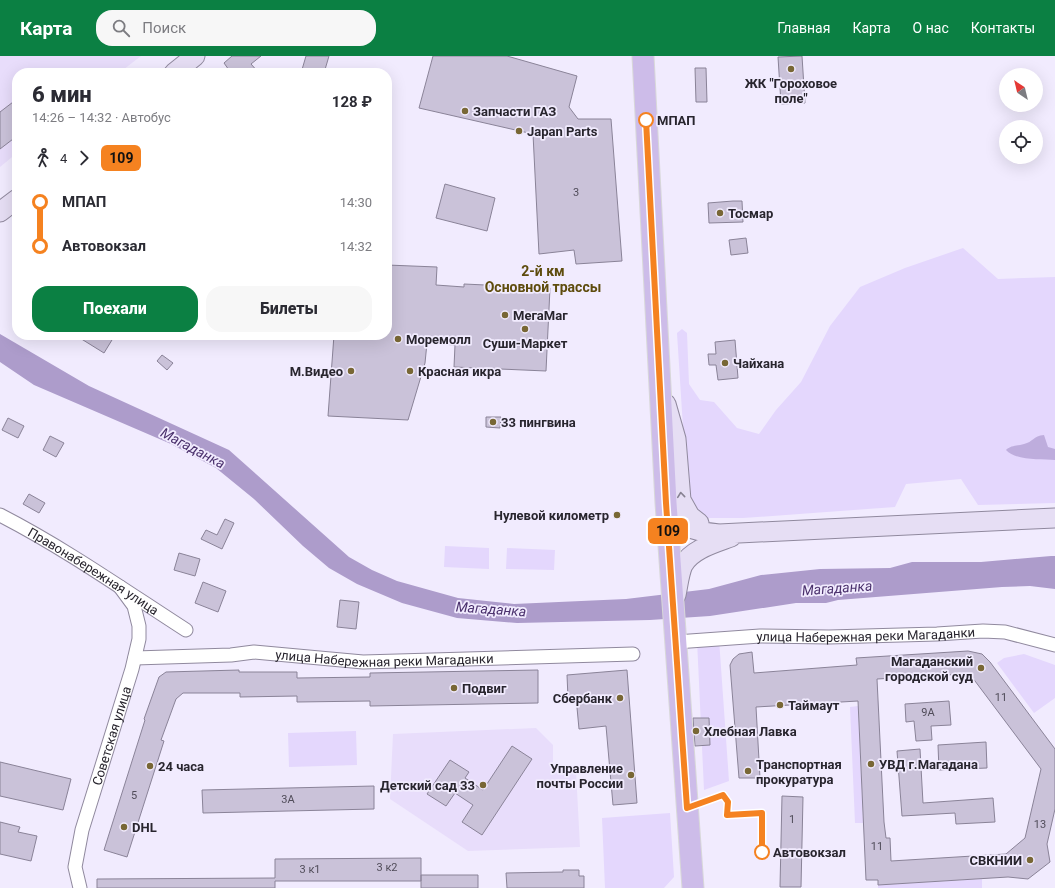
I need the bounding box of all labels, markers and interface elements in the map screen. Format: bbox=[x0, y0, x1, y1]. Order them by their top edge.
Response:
search box bbox=[96, 10, 376, 46]
text: Карта bbox=[20, 17, 72, 40]
icon: search bbox=[110, 17, 132, 39]
text: Поиск bbox=[142, 19, 186, 37]
text: Главная bbox=[777, 20, 830, 36]
text: Карта bbox=[852, 20, 891, 36]
text: О нас bbox=[913, 20, 949, 36]
text: Контакты bbox=[971, 20, 1035, 36]
marker: ЖК "Гороховое поле" bbox=[786, 64, 796, 74]
north arrow bbox=[999, 68, 1043, 112]
map controls bbox=[999, 68, 1043, 164]
place label: ЖК "Гороховое поле" bbox=[745, 76, 837, 106]
text: 6 мин bbox=[32, 82, 92, 107]
text: 128 ₽ bbox=[332, 93, 372, 111]
place label: Запчасти ГАЗ bbox=[473, 104, 556, 119]
marker: Запчасти ГАЗ bbox=[460, 106, 470, 116]
text: 14:26 – 14:32 · Автобус bbox=[32, 110, 171, 125]
marker: МПАП bbox=[638, 112, 654, 128]
place label: МПАП bbox=[657, 113, 696, 128]
button: locate bbox=[999, 120, 1043, 164]
place label: Japan Parts bbox=[527, 124, 598, 139]
marker: Japan Parts bbox=[514, 126, 524, 136]
icon: walk bbox=[32, 147, 54, 169]
icon: forward bbox=[73, 147, 95, 169]
text: 109 bbox=[109, 150, 133, 166]
text: 4 bbox=[60, 151, 67, 166]
house number: 3 bbox=[573, 186, 579, 199]
text: МПАП bbox=[62, 193, 106, 211]
text: 14:30 bbox=[340, 195, 372, 210]
place label: Тосмар bbox=[728, 206, 773, 221]
marker: Тосмар bbox=[715, 208, 725, 218]
text: Автовокзал bbox=[62, 237, 146, 255]
text: 14:32 bbox=[340, 239, 372, 254]
district label: 2-й км Основной трассы bbox=[485, 263, 601, 295]
button: Поехали bbox=[32, 286, 198, 332]
button: Билеты bbox=[206, 286, 372, 332]
place label: МегаМаг bbox=[513, 308, 568, 323]
marker: МегаМаг bbox=[500, 310, 510, 320]
marker: Суши-Маркет bbox=[520, 324, 530, 334]
place label: Моремолл bbox=[406, 332, 471, 347]
marker: Моремолл bbox=[393, 334, 403, 344]
place label: Суши-Маркет bbox=[483, 336, 568, 351]
place label: Чайхана bbox=[733, 356, 784, 371]
marker: Чайхана bbox=[720, 358, 730, 368]
place label: М.Видео bbox=[290, 364, 343, 379]
place label: Красная икра bbox=[418, 364, 501, 379]
marker: М.Видео bbox=[346, 366, 356, 376]
marker: Красная икра bbox=[405, 366, 415, 376]
place label: 33 пингвина bbox=[501, 415, 576, 430]
marker: 33 пингвина bbox=[488, 417, 498, 427]
water label: Магаданка bbox=[158, 424, 228, 472]
one-way arrow bbox=[677, 492, 686, 498]
place label: Нулевой километр bbox=[494, 508, 609, 523]
marker: Нулевой километр bbox=[612, 510, 622, 520]
line badge: 109 bbox=[645, 518, 691, 544]
text: 109 bbox=[656, 523, 680, 539]
street label: Правонабережная улица bbox=[25, 524, 162, 618]
water label: Магаданка bbox=[801, 578, 873, 598]
water label: Магаданка bbox=[455, 599, 527, 619]
street label: улица Набережная реки Магаданки bbox=[756, 624, 975, 645]
street label: улица Набережная реки Магаданки bbox=[275, 646, 494, 670]
place label: Магаданский городской суд bbox=[885, 654, 973, 684]
marker: Магаданский городской суд bbox=[976, 663, 986, 673]
place label: Подвиг bbox=[462, 681, 507, 696]
marker: Подвиг bbox=[449, 683, 459, 693]
street label: Советская улица bbox=[89, 684, 134, 787]
place label: Сбербанк bbox=[553, 691, 613, 706]
house number: 11 bbox=[995, 691, 1007, 704]
marker: Сбербанк bbox=[615, 693, 625, 703]
place label: Таймаут bbox=[788, 698, 840, 713]
marker: Таймаут bbox=[775, 700, 785, 710]
house number: 9А bbox=[921, 706, 936, 719]
place label: Хлебная Лавка bbox=[704, 724, 797, 739]
marker: Хлебная Лавка bbox=[691, 726, 701, 736]
place label: Транспортная прокуратура bbox=[756, 757, 842, 787]
place label: УВД г.Магадана bbox=[879, 757, 978, 772]
place label: 24 часа bbox=[158, 759, 204, 774]
marker: УВД г.Магадана bbox=[866, 759, 876, 769]
marker: 24 часа bbox=[145, 761, 155, 771]
place label: Управление почты России bbox=[537, 761, 623, 791]
marker: Транспортная прокуратура bbox=[743, 766, 753, 776]
marker: Управление почты России bbox=[626, 770, 636, 780]
place label: Детский сад 33 bbox=[380, 778, 475, 793]
marker: Детский сад 33 bbox=[478, 780, 488, 790]
house number: 5 bbox=[131, 789, 137, 802]
house number: 3А bbox=[281, 793, 296, 806]
house number: 1 bbox=[789, 813, 795, 826]
house number: 13 bbox=[1034, 818, 1046, 831]
place label: DHL bbox=[132, 820, 157, 835]
marker: DHL bbox=[119, 822, 129, 832]
house number: 11 bbox=[871, 840, 883, 853]
marker: Автовокзал bbox=[754, 844, 770, 860]
place label: Автовокзал bbox=[773, 845, 846, 860]
place label: СВКНИИ bbox=[969, 853, 1022, 868]
marker: СВКНИИ bbox=[1025, 855, 1035, 865]
house number: 3 к2 bbox=[376, 861, 398, 874]
house number: 3 к1 bbox=[299, 863, 321, 876]

